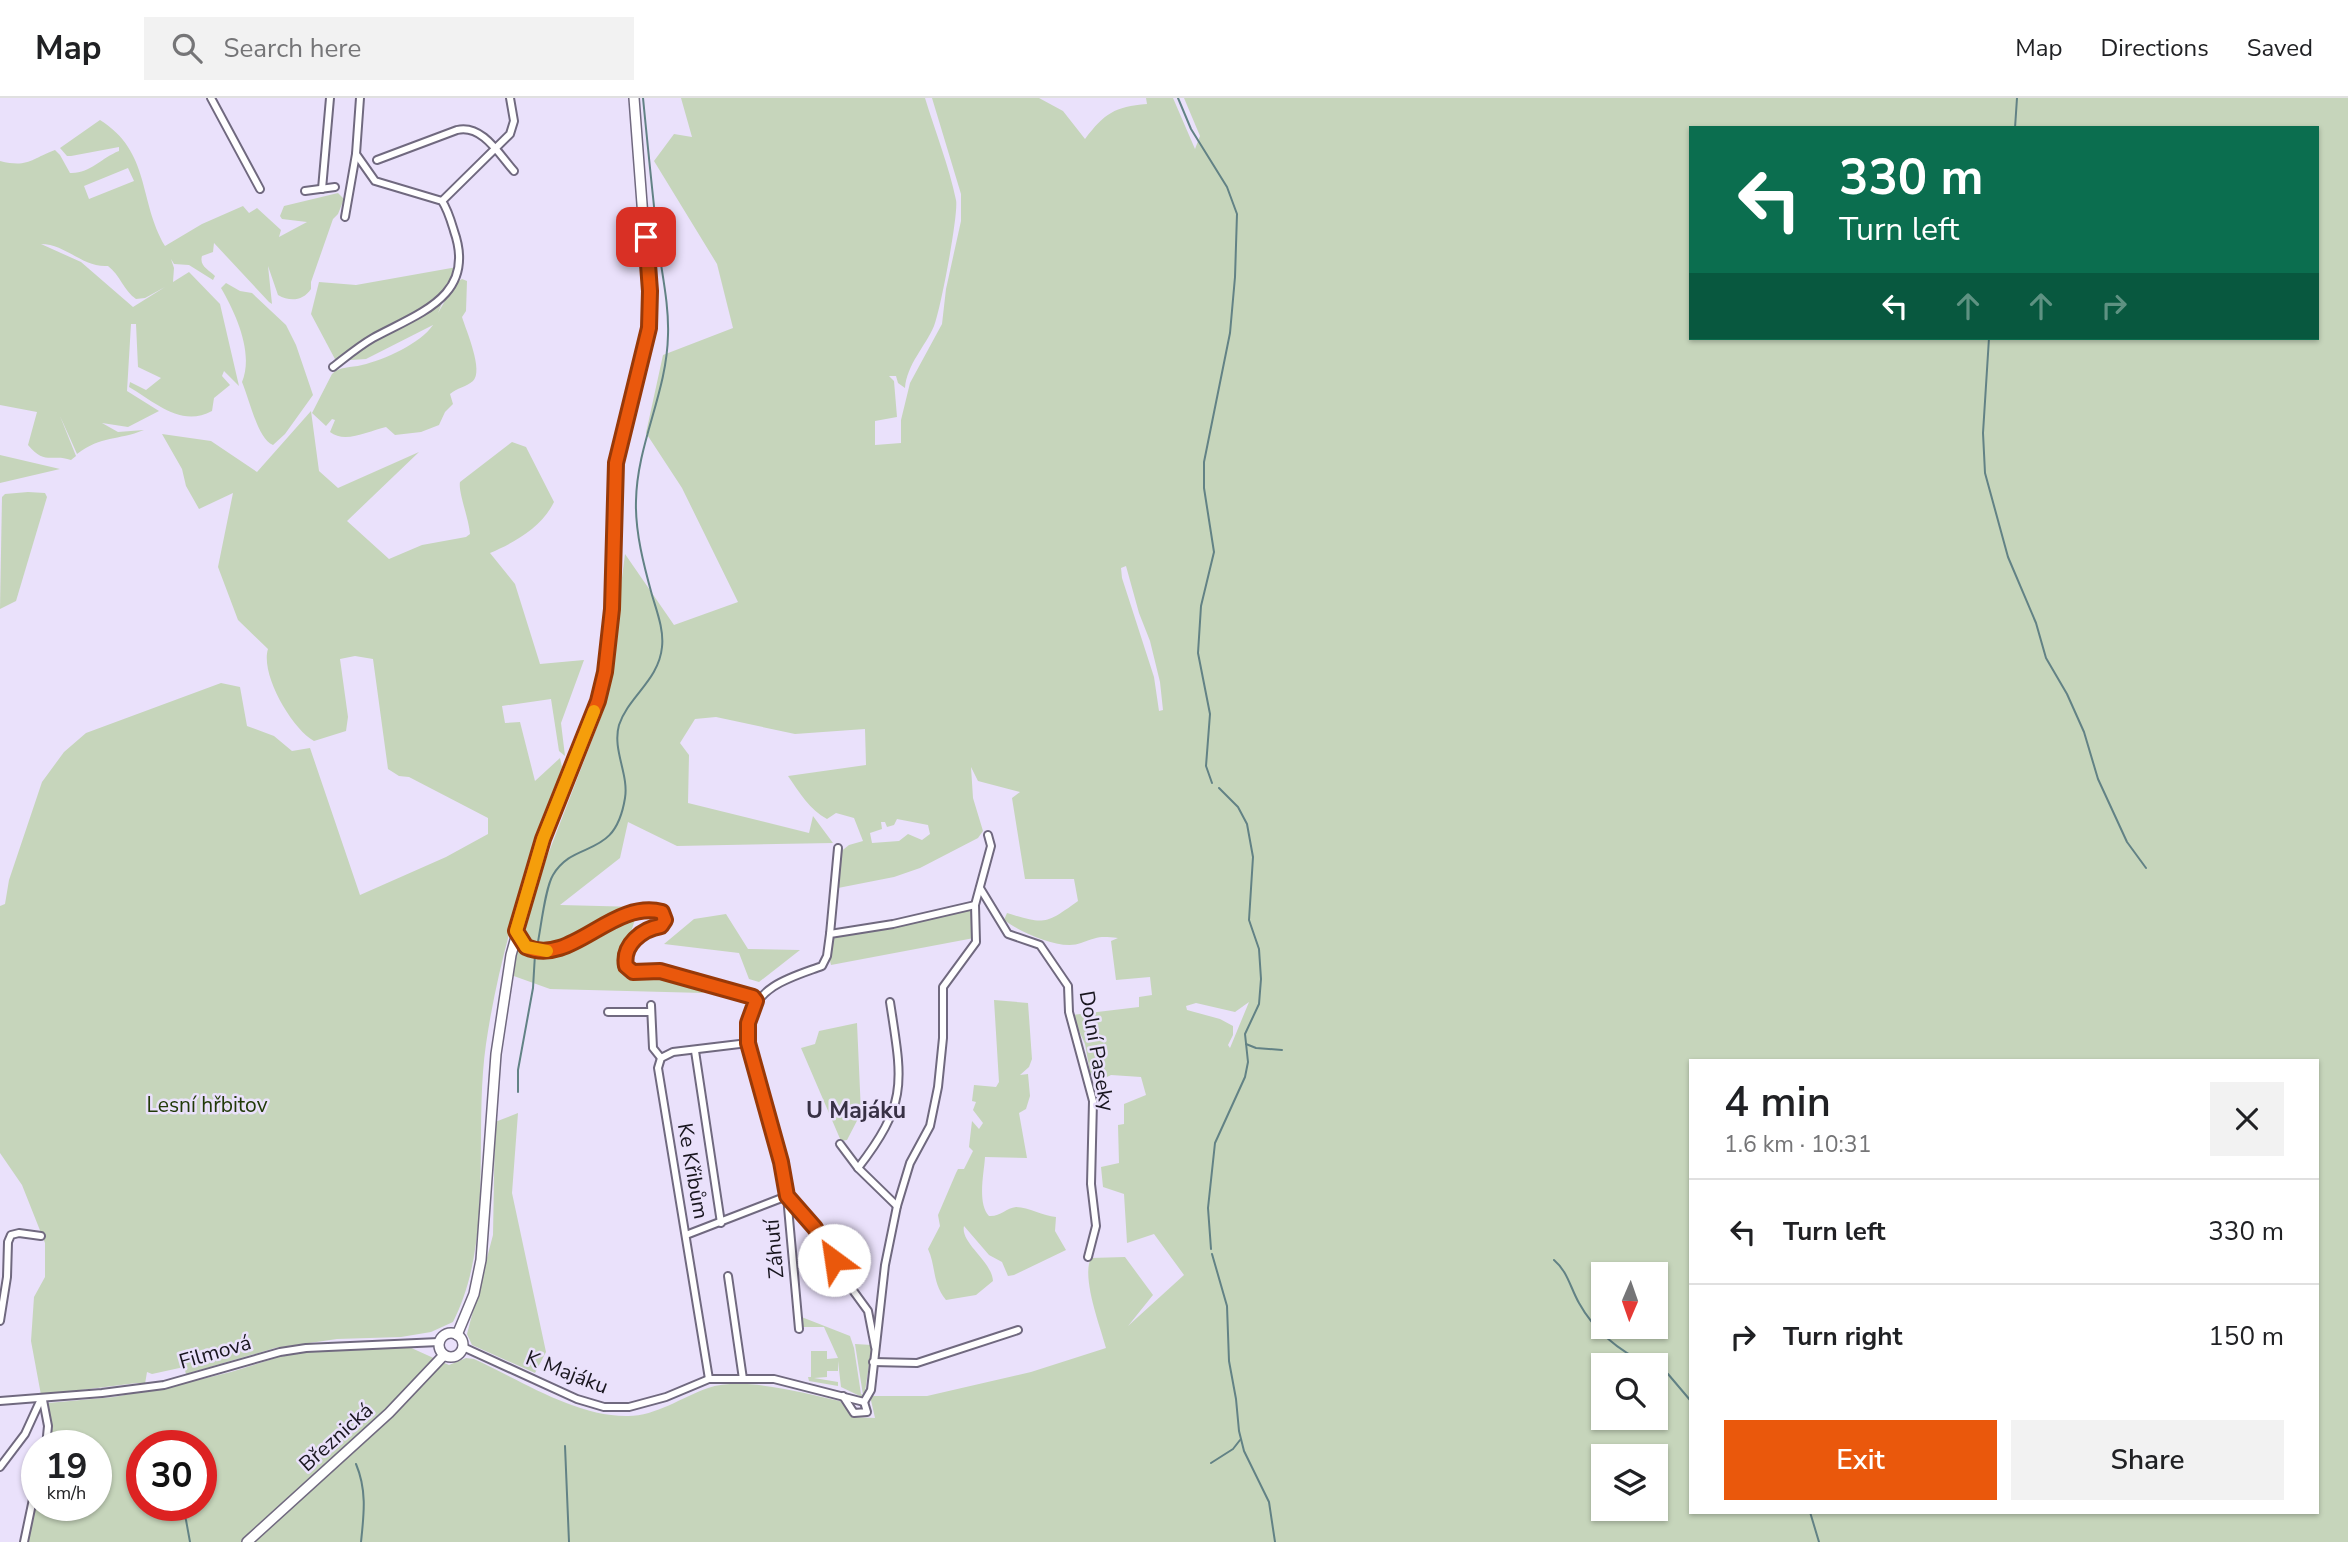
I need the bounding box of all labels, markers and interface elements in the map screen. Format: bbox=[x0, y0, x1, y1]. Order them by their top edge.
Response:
search box bbox=[144, 17, 634, 80]
text: Map bbox=[35, 26, 102, 71]
icon: search bbox=[168, 29, 206, 67]
text: Search here bbox=[224, 31, 361, 66]
text: Map bbox=[2015, 32, 2062, 64]
text: Directions bbox=[2100, 32, 2209, 64]
text: Saved bbox=[2247, 32, 2313, 64]
text: 330 m bbox=[1839, 144, 1983, 211]
icon: left bbox=[1724, 154, 1815, 245]
pin bbox=[616, 207, 676, 267]
text: Turn left bbox=[1839, 208, 1959, 251]
icon: arrive bbox=[627, 218, 665, 256]
icon: left bbox=[1876, 287, 1914, 325]
icon: ahead bbox=[1949, 287, 1987, 325]
icon: ahead bbox=[2022, 287, 2060, 325]
icon: right bbox=[2095, 287, 2133, 325]
street label: Dolní Paseky bbox=[1073, 989, 1121, 1114]
text: 4 min bbox=[1724, 1074, 1831, 1131]
button: close bbox=[2210, 1082, 2284, 1156]
park label: Lesní hřbitov bbox=[147, 1091, 268, 1119]
district label: U Majáku bbox=[806, 1095, 906, 1126]
street label: Ke Křibům bbox=[671, 1121, 715, 1221]
text: 1.6 km · 10:31 bbox=[1724, 1129, 1871, 1160]
icon: left bbox=[1724, 1213, 1762, 1251]
text: Turn left bbox=[1783, 1214, 1886, 1249]
text: 330 m bbox=[2208, 1214, 2284, 1249]
street label: Záhutí bbox=[757, 1217, 791, 1280]
position arrow bbox=[797, 1223, 871, 1297]
north arrow bbox=[1591, 1262, 1668, 1339]
map controls bbox=[1591, 1262, 1668, 1521]
icon: right bbox=[1724, 1318, 1762, 1356]
text: Turn right bbox=[1783, 1319, 1902, 1354]
text: 150 m bbox=[2208, 1319, 2284, 1354]
street label: Filmová bbox=[176, 1328, 254, 1376]
street label: K Majáku bbox=[522, 1344, 612, 1400]
button: search bbox=[1591, 1353, 1668, 1430]
street label: Březnická bbox=[293, 1396, 379, 1478]
button: Exit bbox=[1724, 1420, 1997, 1500]
button: Share bbox=[2011, 1420, 2284, 1500]
speed limit sign: 30 bbox=[126, 1430, 217, 1521]
text: 19 bbox=[45, 1443, 88, 1490]
button: layers bbox=[1591, 1444, 1668, 1521]
text: km/h bbox=[47, 1481, 86, 1505]

